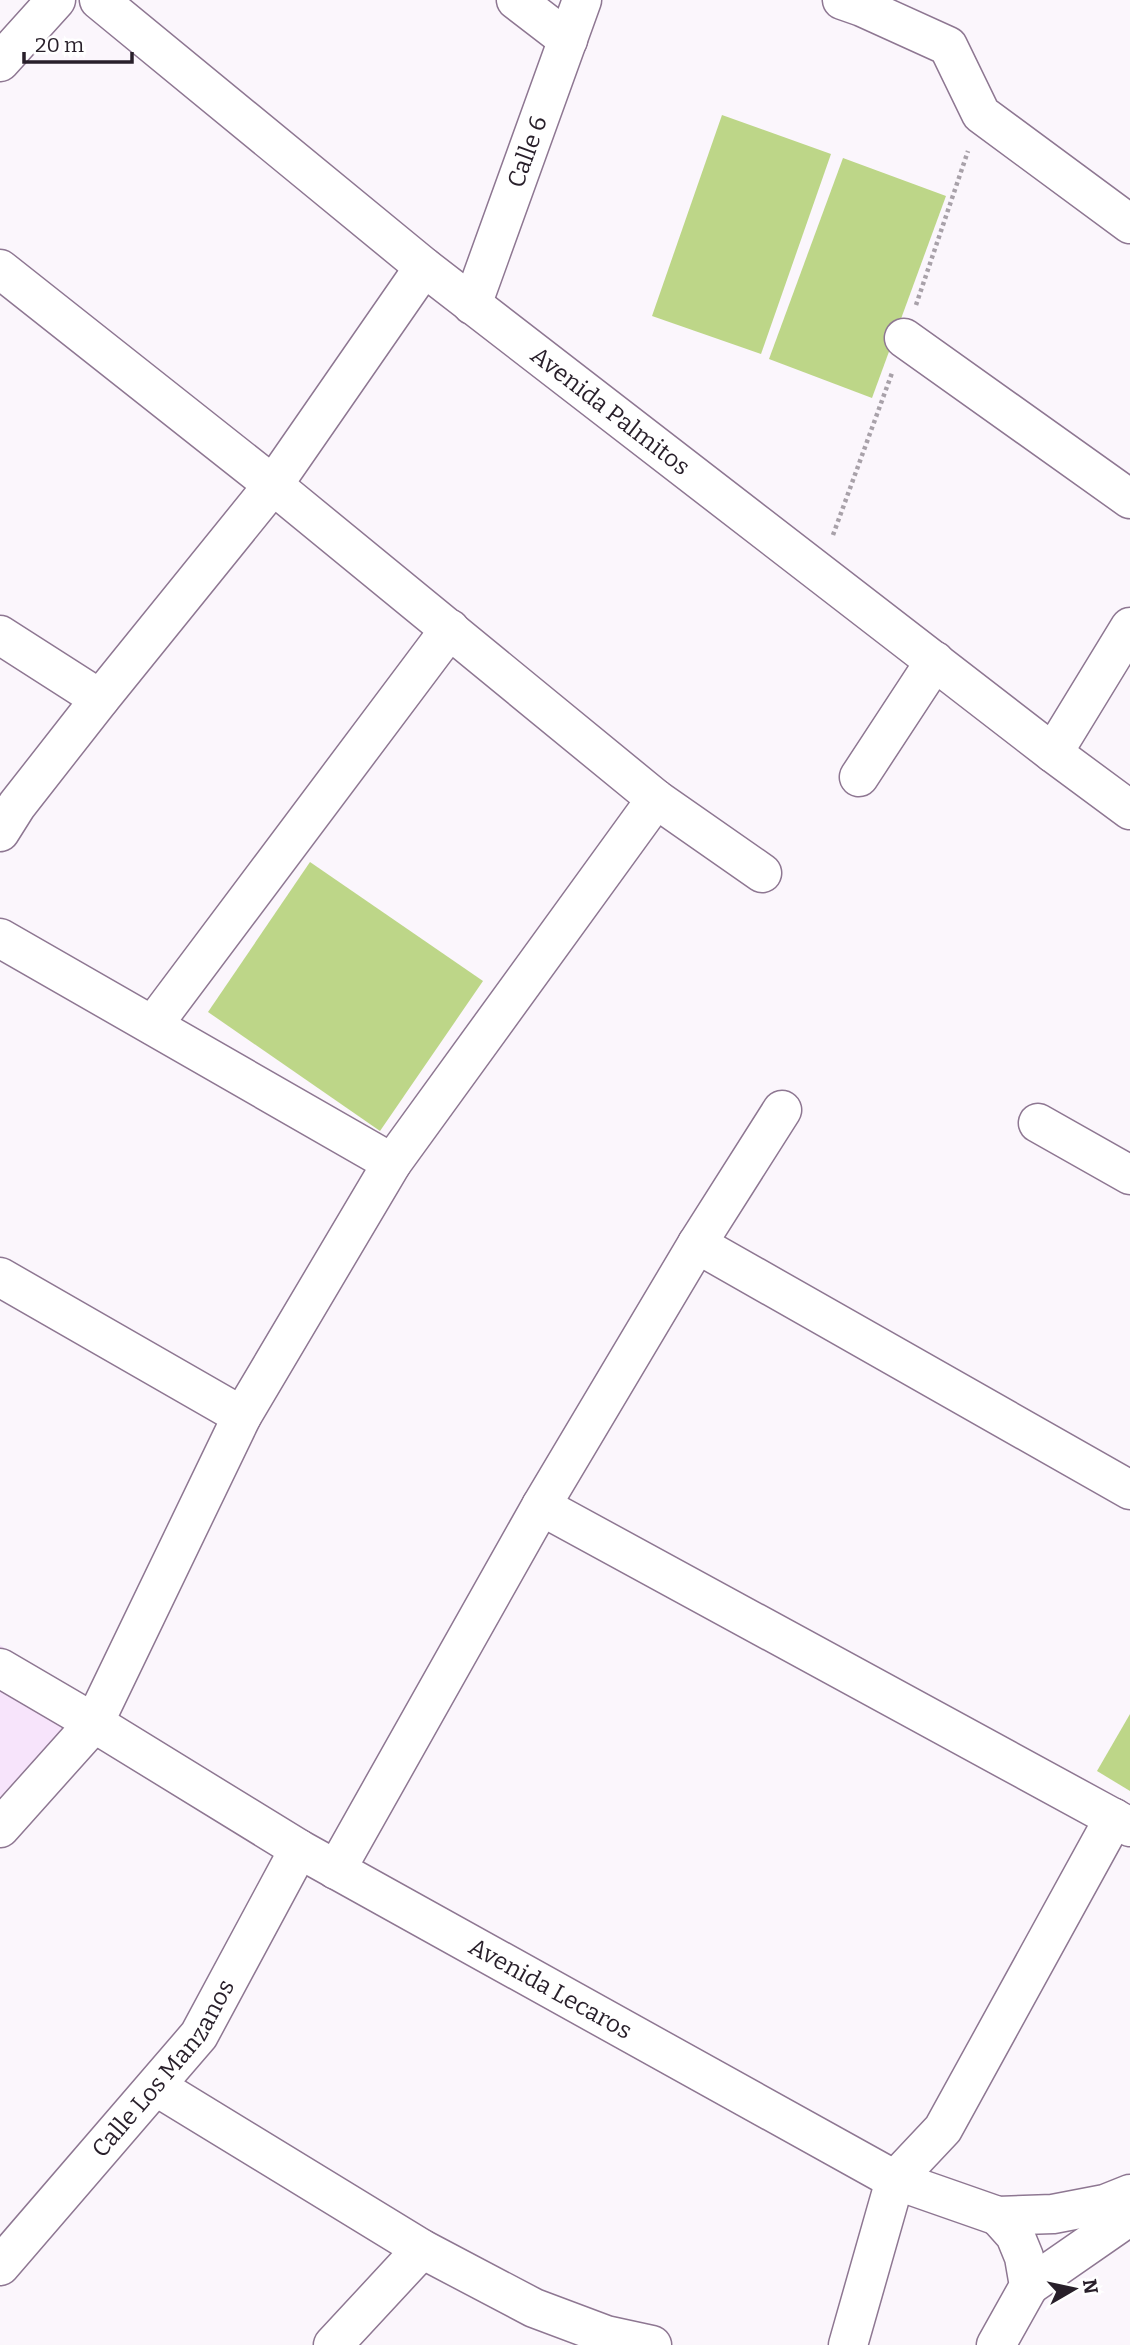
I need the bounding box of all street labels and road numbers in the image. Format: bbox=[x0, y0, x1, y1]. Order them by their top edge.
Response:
street label: Calle 6 bbox=[502, 112, 553, 191]
street label: Avenida Palmitos bbox=[525, 341, 695, 481]
street label: Avenida Lecaros bbox=[464, 1932, 637, 2045]
street label: Calle Los Manzanos bbox=[86, 1975, 240, 2163]

